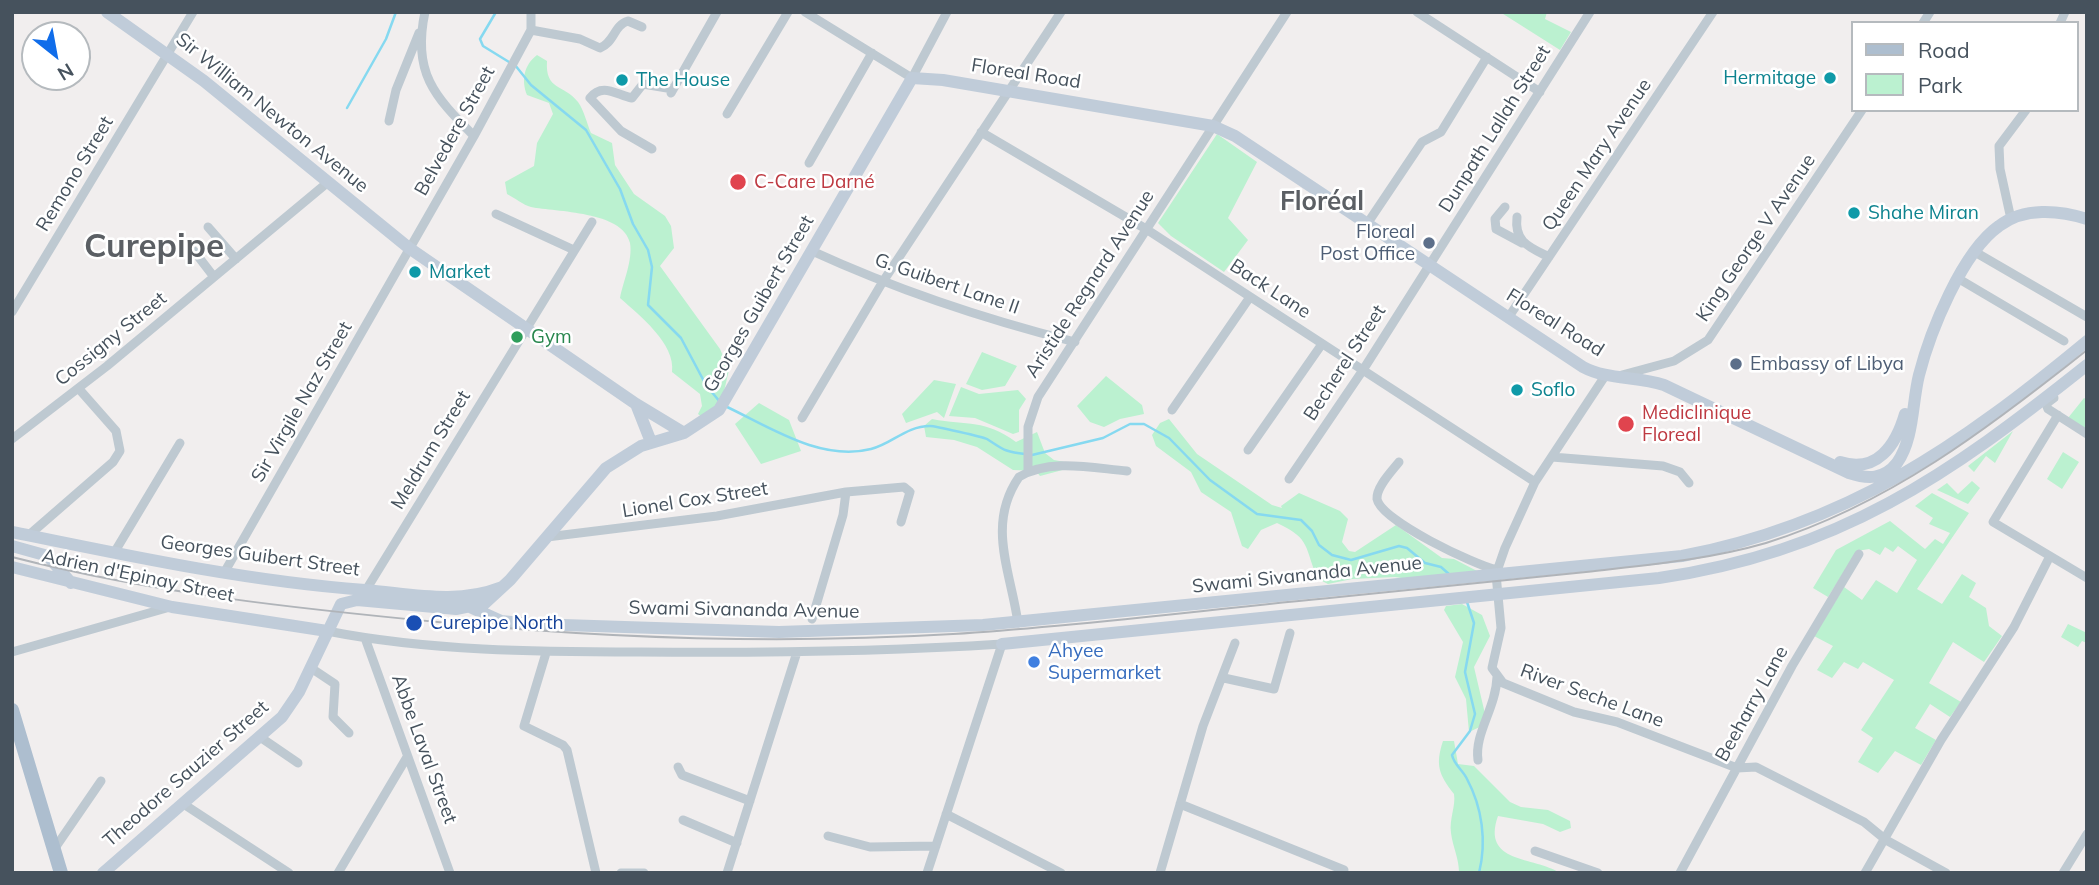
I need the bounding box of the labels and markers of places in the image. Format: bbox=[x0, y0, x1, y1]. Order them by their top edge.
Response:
place label: Hermitage bbox=[1723, 67, 1816, 89]
place label: The House bbox=[636, 69, 730, 91]
marker: Hermitage bbox=[1822, 70, 1838, 86]
marker: The House bbox=[614, 72, 630, 88]
place label: C-Care Darné bbox=[754, 171, 875, 193]
marker: C-Care Darné bbox=[728, 172, 748, 192]
place label: Shahe Miran bbox=[1868, 202, 1979, 224]
marker: Shahe Miran bbox=[1846, 205, 1862, 221]
place label: Floreal Post Office bbox=[1320, 221, 1415, 265]
marker: Floreal Post Office bbox=[1421, 235, 1437, 251]
place label: Market bbox=[429, 261, 490, 283]
marker: Market bbox=[407, 264, 423, 280]
place label: Gym bbox=[531, 326, 572, 348]
marker: Gym bbox=[509, 329, 525, 345]
place label: Embassy of Libya bbox=[1750, 353, 1904, 375]
marker: Embassy of Libya bbox=[1728, 356, 1744, 372]
place label: Soflo bbox=[1531, 379, 1575, 401]
marker: Soflo bbox=[1509, 382, 1525, 398]
place label: Mediclinique Floreal bbox=[1642, 402, 1751, 446]
marker: Mediclinique Floreal bbox=[1616, 414, 1636, 434]
place label: Curepipe North bbox=[430, 612, 564, 634]
marker: Curepipe North bbox=[404, 613, 424, 633]
place label: Ahyee Supermarket bbox=[1048, 640, 1161, 684]
marker: Ahyee Supermarket bbox=[1026, 654, 1042, 670]

